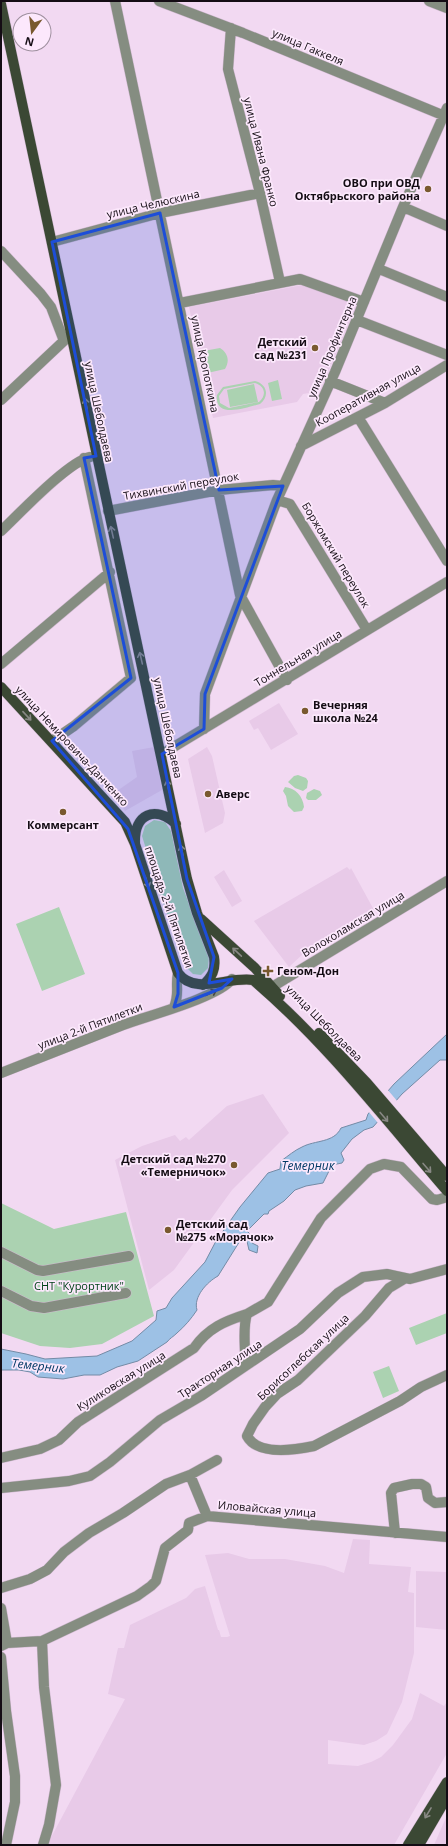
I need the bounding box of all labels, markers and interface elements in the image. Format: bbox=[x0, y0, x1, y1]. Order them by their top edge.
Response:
north arrow bbox=[12, 12, 52, 52]
street label: улица Гаккеля bbox=[270, 25, 346, 68]
text: N bbox=[23, 34, 36, 51]
street label: улица Ивана Франко bbox=[241, 96, 282, 209]
place label: ОВО при ОВД Октябрьского района bbox=[295, 175, 421, 203]
marker: ОВО при ОВД Октябрьского района bbox=[423, 184, 433, 194]
street label: улица Челюскина bbox=[105, 186, 201, 221]
street label: улица Профинтерна bbox=[303, 294, 360, 400]
street label: улица Кропоткина bbox=[188, 314, 223, 414]
place label: Детский сад №231 bbox=[254, 334, 307, 362]
marker: Детский сад №231 bbox=[310, 343, 320, 353]
street label: Кооперативная улица bbox=[312, 359, 423, 430]
street label: улица Шеболдаева bbox=[81, 360, 118, 464]
one-way arrow bbox=[81, 398, 89, 411]
street label: Тихвинский переулок bbox=[122, 468, 240, 503]
street label: Боржомский переулок bbox=[299, 499, 374, 611]
one-way arrow bbox=[108, 525, 116, 538]
street label: Тоннельная улица bbox=[251, 626, 344, 690]
one-way arrow bbox=[136, 652, 144, 665]
street label: улица Шеболдаева bbox=[150, 676, 187, 780]
street label: улица Немировича-Данченко bbox=[12, 682, 133, 809]
place label: Вечерняя школа №24 bbox=[313, 697, 378, 725]
marker: Вечерняя школа №24 bbox=[300, 706, 310, 716]
one-way arrow bbox=[23, 711, 32, 721]
one-way arrow bbox=[164, 779, 172, 792]
place label: Аверс bbox=[216, 786, 250, 801]
marker: Аверс bbox=[203, 789, 213, 799]
marker: Коммерсант bbox=[58, 807, 68, 817]
place label: Коммерсант bbox=[27, 817, 99, 832]
street label: площадь 2-й Пятилетки bbox=[142, 844, 197, 970]
one-way arrow bbox=[177, 845, 185, 858]
one-way arrow bbox=[144, 875, 151, 888]
street label: Волоколамская улица bbox=[299, 887, 407, 960]
one-way arrow bbox=[232, 948, 242, 957]
place label: Геном-Дон bbox=[277, 963, 339, 978]
marker: Геном-Дон bbox=[262, 965, 274, 977]
street label: улица Шеболдаева bbox=[283, 981, 366, 1064]
one-way arrow bbox=[205, 989, 217, 996]
street label: улица 2-й Пятилетки bbox=[35, 999, 144, 1052]
one-way arrow bbox=[379, 1111, 388, 1122]
place label: Детский сад №270 «Темерничок» bbox=[121, 1151, 226, 1179]
water label: Темерник bbox=[281, 1157, 336, 1174]
marker: Детский сад №270 «Темерничок» bbox=[229, 1160, 239, 1170]
one-way arrow bbox=[423, 1163, 432, 1174]
place label: Детский сад №275 «Морячок» bbox=[176, 1216, 274, 1244]
marker: Детский сад №275 «Морячок» bbox=[163, 1225, 173, 1235]
park label: СНТ "Курортник" bbox=[34, 1278, 124, 1293]
street label: Борисоглебская улица bbox=[253, 1310, 352, 1403]
street label: Тракторная улица bbox=[175, 1336, 264, 1401]
street label: Куликовская улица bbox=[74, 1347, 168, 1414]
water label: Темерник bbox=[11, 1354, 67, 1377]
street label: Иловайская улица bbox=[217, 1497, 317, 1520]
one-way arrow bbox=[423, 1807, 431, 1819]

